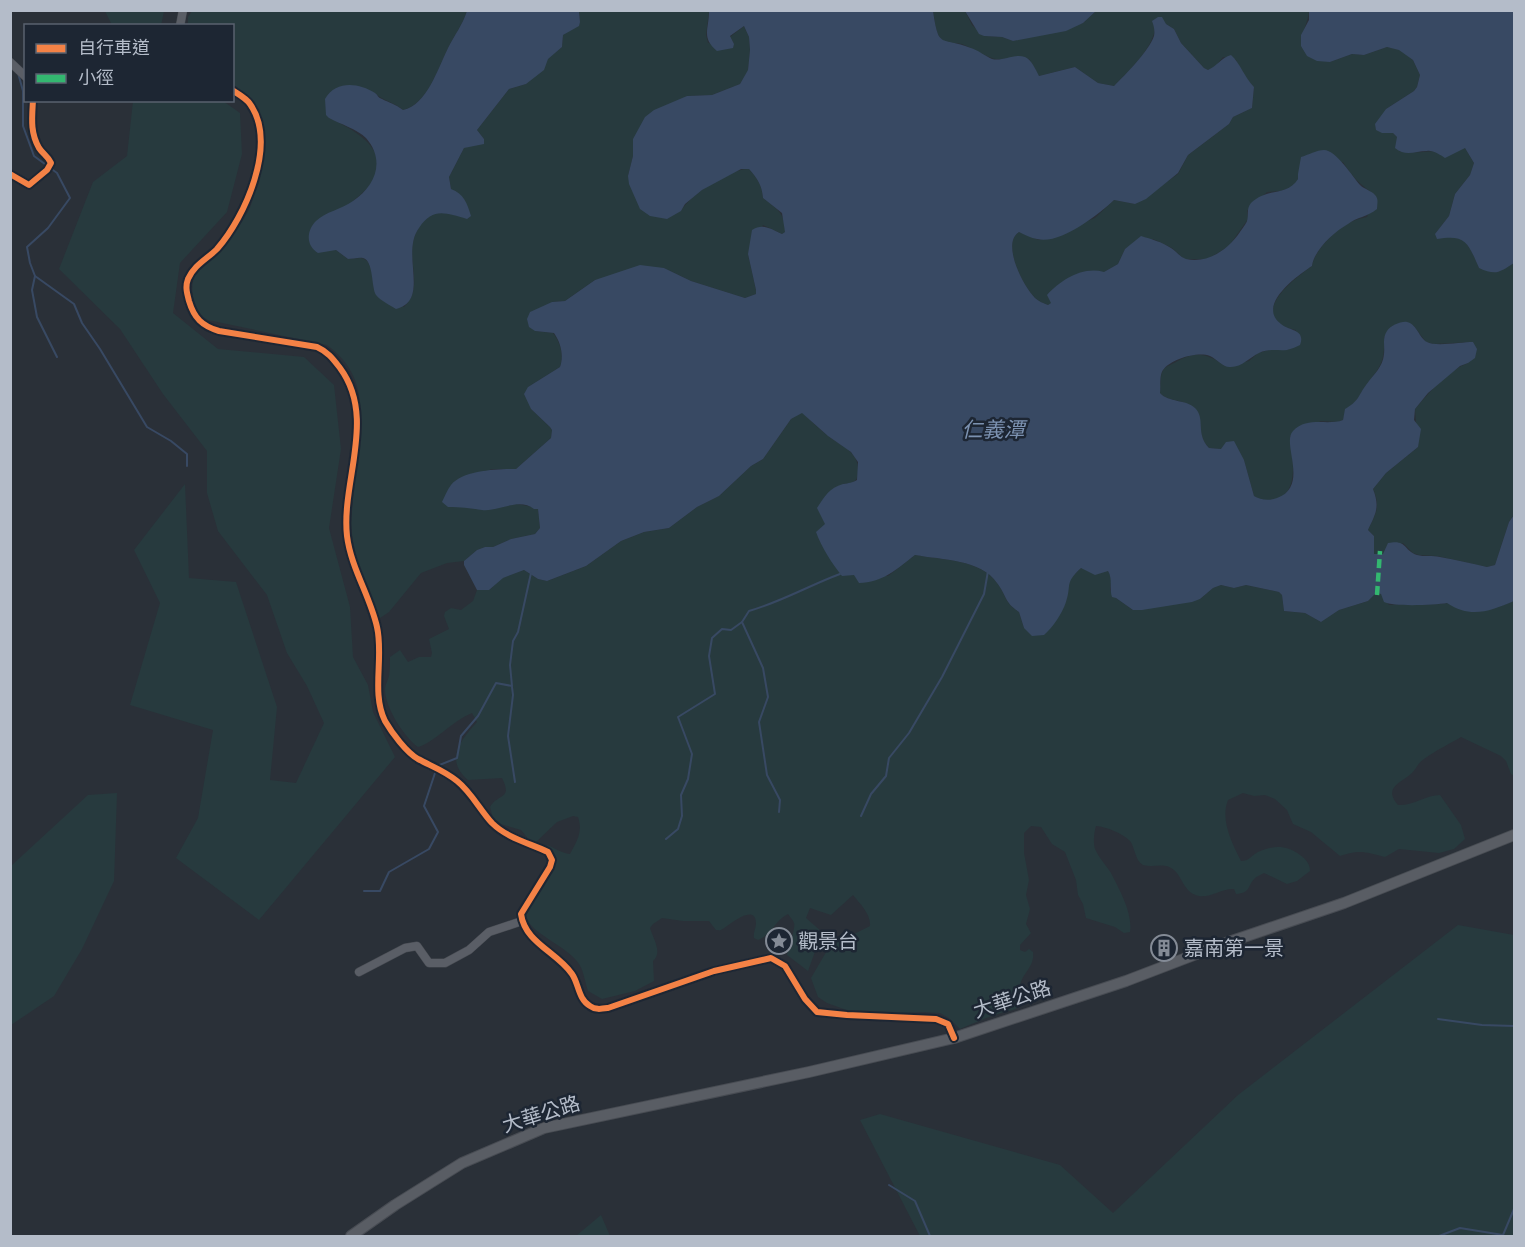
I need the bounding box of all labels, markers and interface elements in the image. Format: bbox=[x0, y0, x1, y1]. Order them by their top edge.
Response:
legend bbox=[24, 24, 234, 102]
text: 自行車道 bbox=[78, 37, 150, 58]
text: 小徑 bbox=[78, 67, 114, 88]
water label: 仁義潭 bbox=[962, 418, 1028, 442]
place icon: 觀景台 bbox=[764, 926, 794, 956]
place label: 觀景台 bbox=[798, 929, 858, 953]
building icon: 嘉南第一景 bbox=[1149, 933, 1179, 963]
place label: 嘉南第一景 bbox=[1184, 936, 1284, 960]
street label: 大華公路 bbox=[970, 975, 1054, 1023]
street label: 大華公路 bbox=[499, 1091, 583, 1137]

